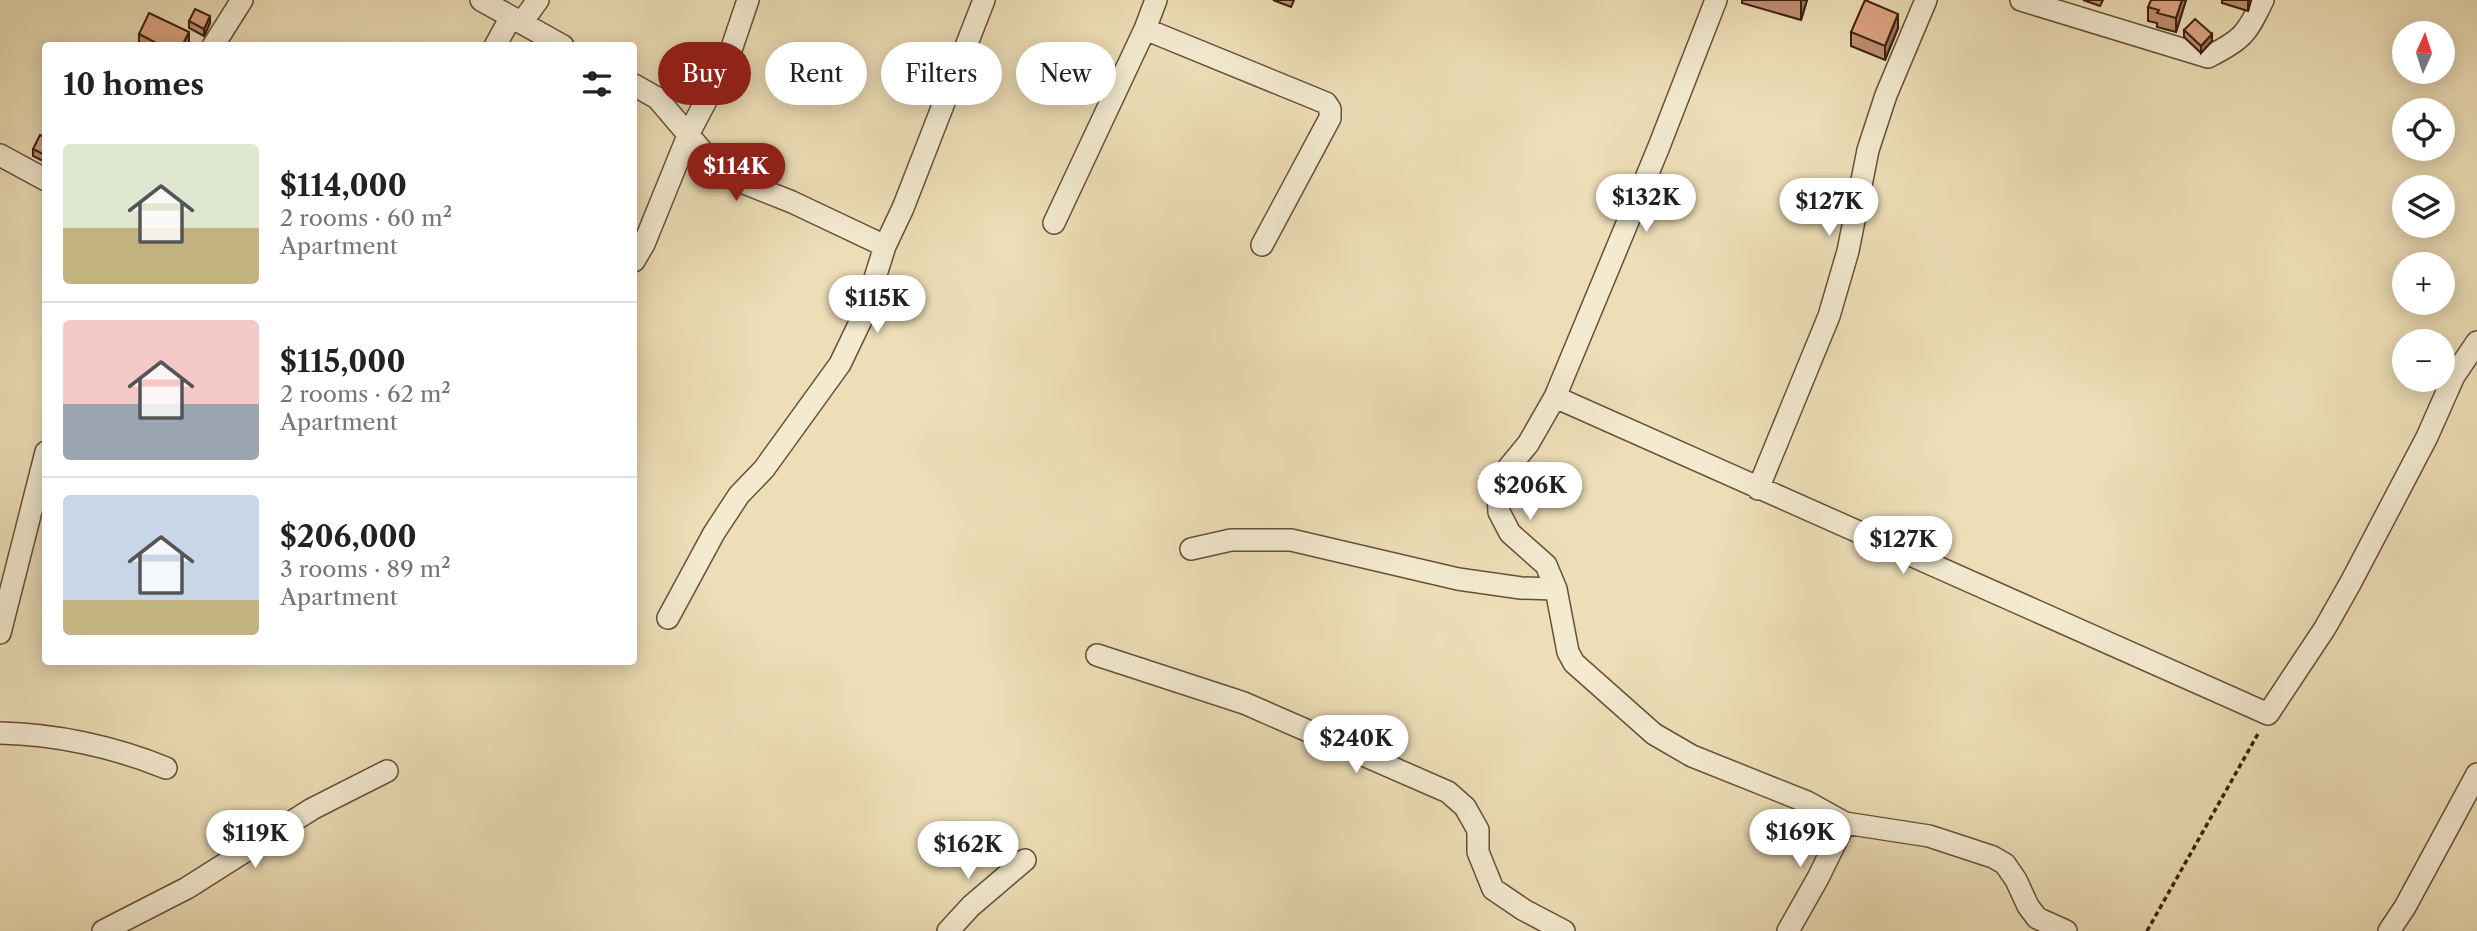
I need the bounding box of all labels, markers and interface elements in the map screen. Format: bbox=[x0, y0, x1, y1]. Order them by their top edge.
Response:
north arrow bbox=[2392, 21, 2455, 84]
map controls bbox=[2392, 21, 2455, 392]
chip: Buy bbox=[658, 42, 751, 105]
chip: Rent bbox=[765, 42, 867, 105]
chip: Filters bbox=[881, 42, 1002, 105]
chip: New bbox=[1016, 42, 1116, 105]
icon: filters bbox=[578, 65, 616, 103]
text: 10 homes bbox=[63, 66, 204, 103]
button: locate bbox=[2392, 98, 2455, 161]
pin: $114K bbox=[687, 144, 785, 203]
text: $114K bbox=[703, 152, 769, 180]
text: $114,000 bbox=[280, 167, 407, 204]
icon: home bbox=[119, 172, 203, 256]
pin: $132K bbox=[1597, 174, 1695, 234]
button: layers bbox=[2392, 175, 2455, 238]
pin: $127K bbox=[1780, 178, 1878, 238]
text: $132K bbox=[1612, 183, 1680, 211]
text: $127K bbox=[1795, 187, 1863, 215]
text: 2 rooms · 60 m² bbox=[280, 204, 452, 232]
text: Apartment bbox=[280, 232, 398, 260]
button: + bbox=[2392, 252, 2455, 315]
pin: $115K bbox=[828, 276, 926, 335]
text: $115K bbox=[845, 284, 909, 312]
button: − bbox=[2392, 329, 2455, 392]
text: $115,000 bbox=[280, 343, 406, 380]
icon: home bbox=[119, 348, 203, 432]
text: 2 rooms · 62 m² bbox=[280, 380, 451, 408]
text: Apartment bbox=[280, 408, 398, 436]
pin: $206K bbox=[1481, 462, 1579, 522]
text: $206K bbox=[1493, 471, 1567, 499]
pin: $127K bbox=[1854, 516, 1952, 576]
text: $206,000 bbox=[280, 518, 417, 555]
icon: home bbox=[119, 523, 203, 607]
text: $127K bbox=[1869, 525, 1937, 553]
text: 3 rooms · 89 m² bbox=[280, 555, 451, 583]
text: Apartment bbox=[280, 583, 398, 611]
pin: $240K bbox=[1307, 716, 1405, 775]
text: $240K bbox=[1319, 724, 1393, 752]
pin: $119K bbox=[206, 810, 304, 870]
pin: $169K bbox=[1751, 810, 1849, 869]
text: $169K bbox=[1765, 818, 1835, 846]
text: $119K bbox=[222, 819, 288, 847]
pin: $162K bbox=[919, 822, 1017, 881]
text: $162K bbox=[934, 830, 1002, 858]

